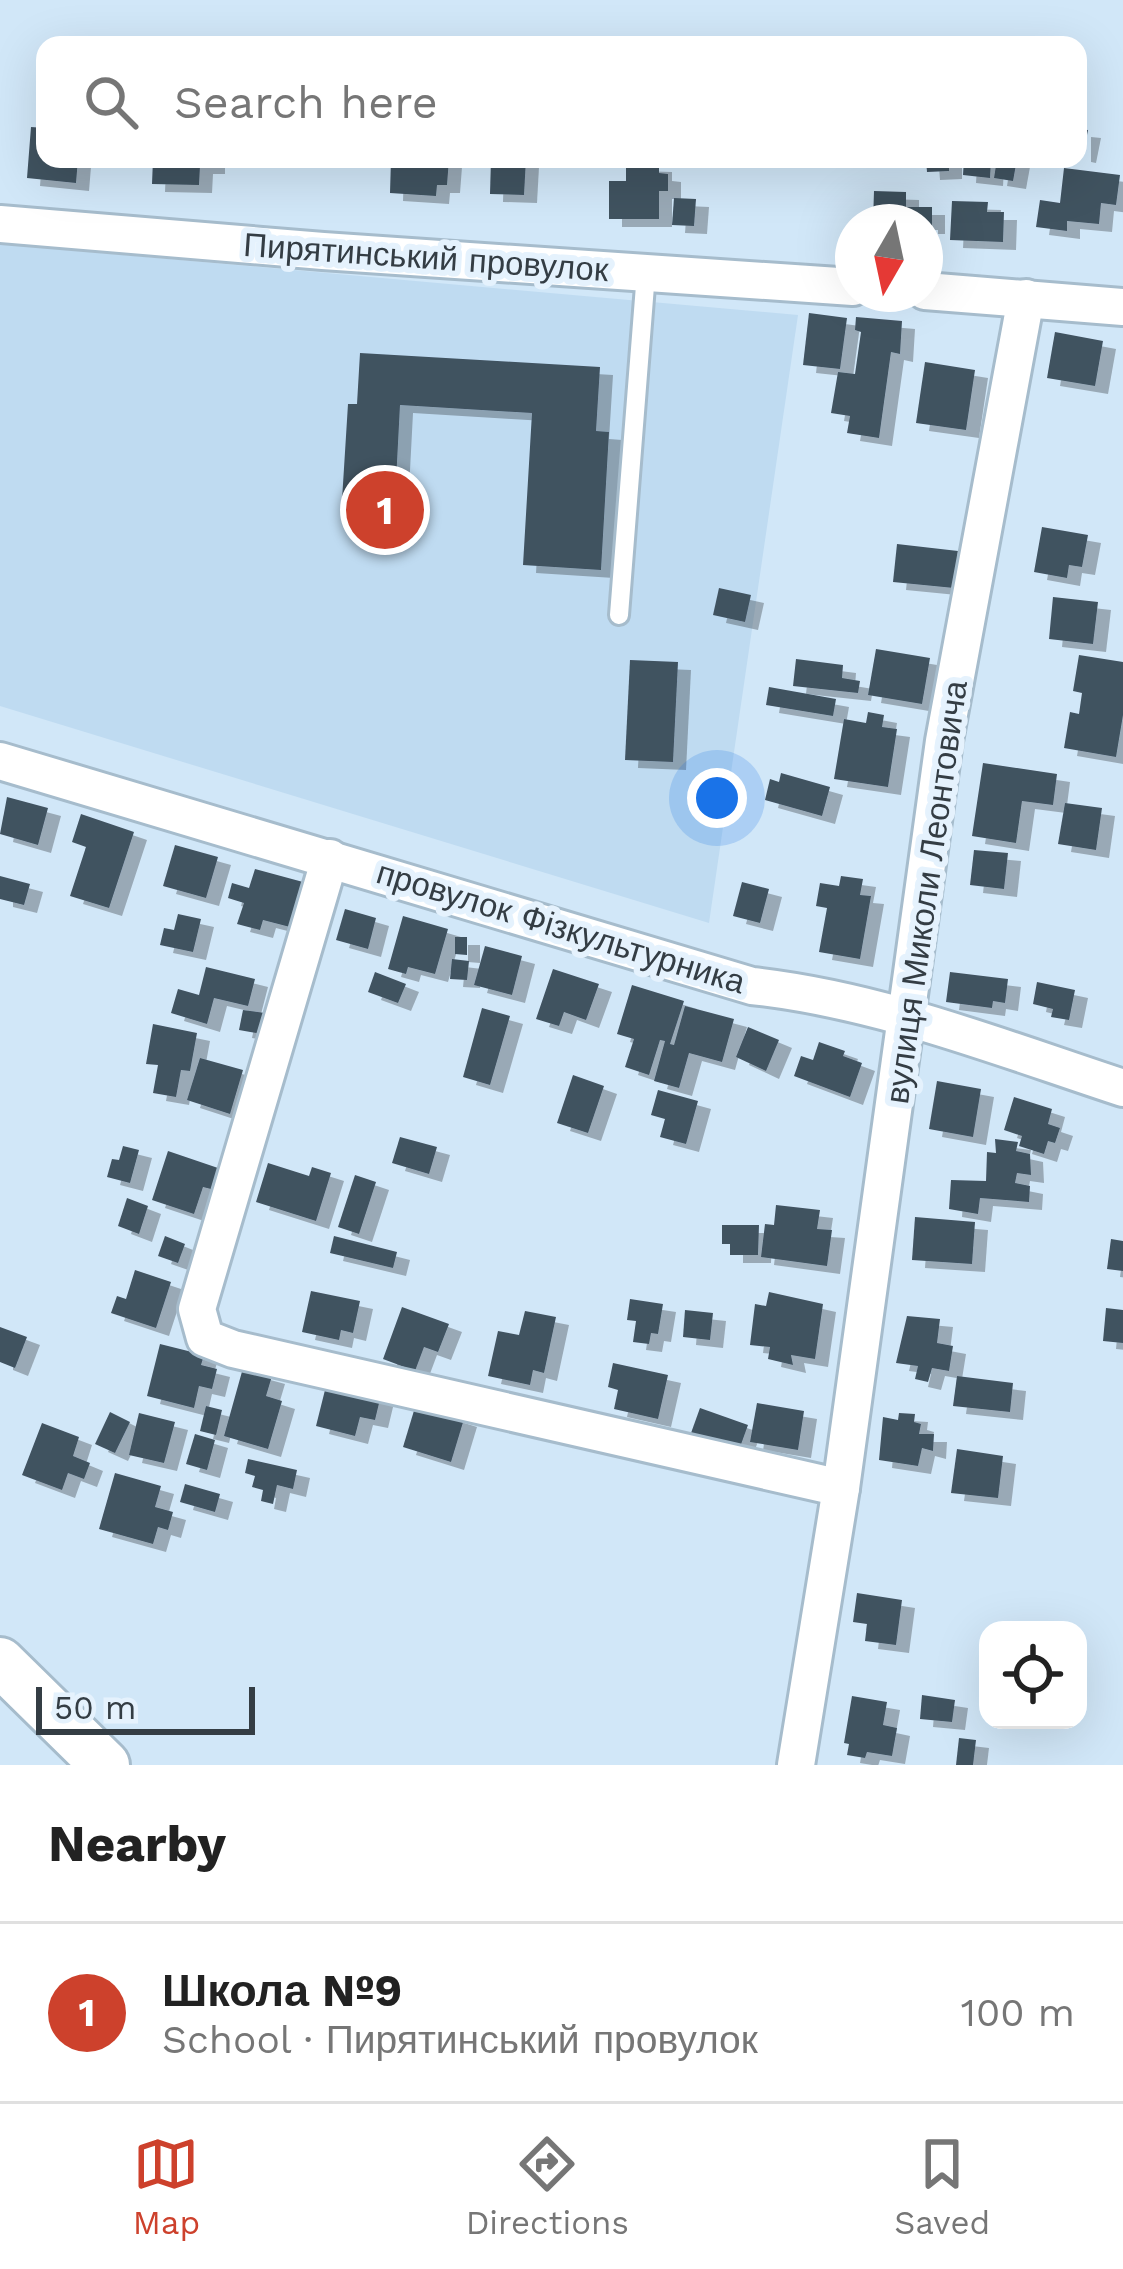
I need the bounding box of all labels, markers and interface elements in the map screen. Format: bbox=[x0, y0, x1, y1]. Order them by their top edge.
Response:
search box bbox=[36, 36, 1087, 168]
icon: search bbox=[78, 69, 144, 135]
text: Search here bbox=[174, 76, 438, 129]
north arrow bbox=[835, 204, 943, 312]
street label: Пирятинський провулок bbox=[242, 225, 610, 289]
pin: 1 bbox=[346, 465, 424, 555]
street label: вулиця Миколи Леонтовича bbox=[877, 677, 975, 1106]
your location bbox=[687, 768, 747, 828]
street label: провулок Фізкультурника bbox=[372, 852, 750, 1002]
map controls bbox=[979, 1621, 1087, 1729]
button: locate bbox=[979, 1621, 1087, 1729]
scale bar bbox=[36, 1681, 255, 1734]
text: 50 m bbox=[54, 1688, 136, 1727]
text: Nearby bbox=[48, 1814, 226, 1873]
text: Школа №9 bbox=[162, 1964, 402, 2017]
text: 1 bbox=[79, 1990, 95, 2035]
text: 100 m bbox=[961, 1990, 1075, 2035]
text: School · Пирятинський провулок bbox=[162, 2017, 758, 2062]
tab: Map bbox=[133, 2131, 200, 2242]
tab: Directions bbox=[466, 2131, 629, 2242]
tab: Saved bbox=[894, 2131, 990, 2242]

